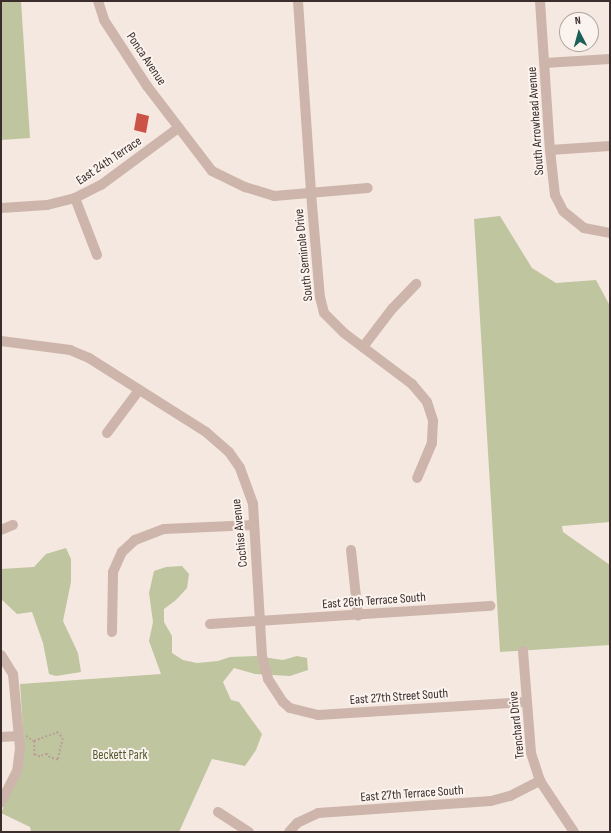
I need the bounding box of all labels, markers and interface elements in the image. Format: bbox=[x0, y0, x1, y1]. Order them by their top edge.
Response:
north arrow bbox=[559, 12, 599, 52]
text: N bbox=[574, 14, 581, 27]
street label: Ponca Avenue bbox=[123, 30, 169, 88]
street label: South Arrowhead Avenue bbox=[524, 66, 548, 176]
street label: East 24th Terrace bbox=[73, 133, 145, 189]
street label: South Seminole Drive bbox=[291, 208, 317, 302]
street label: Cochise Avenue bbox=[229, 498, 251, 568]
street label: East 26th Terrace South bbox=[322, 590, 426, 612]
street label: East 27th Street South bbox=[349, 686, 449, 708]
street label: Trenchard Drive bbox=[506, 690, 528, 760]
park label: Beckett Park bbox=[92, 747, 148, 763]
street label: East 27th Terrace South bbox=[360, 783, 464, 805]

